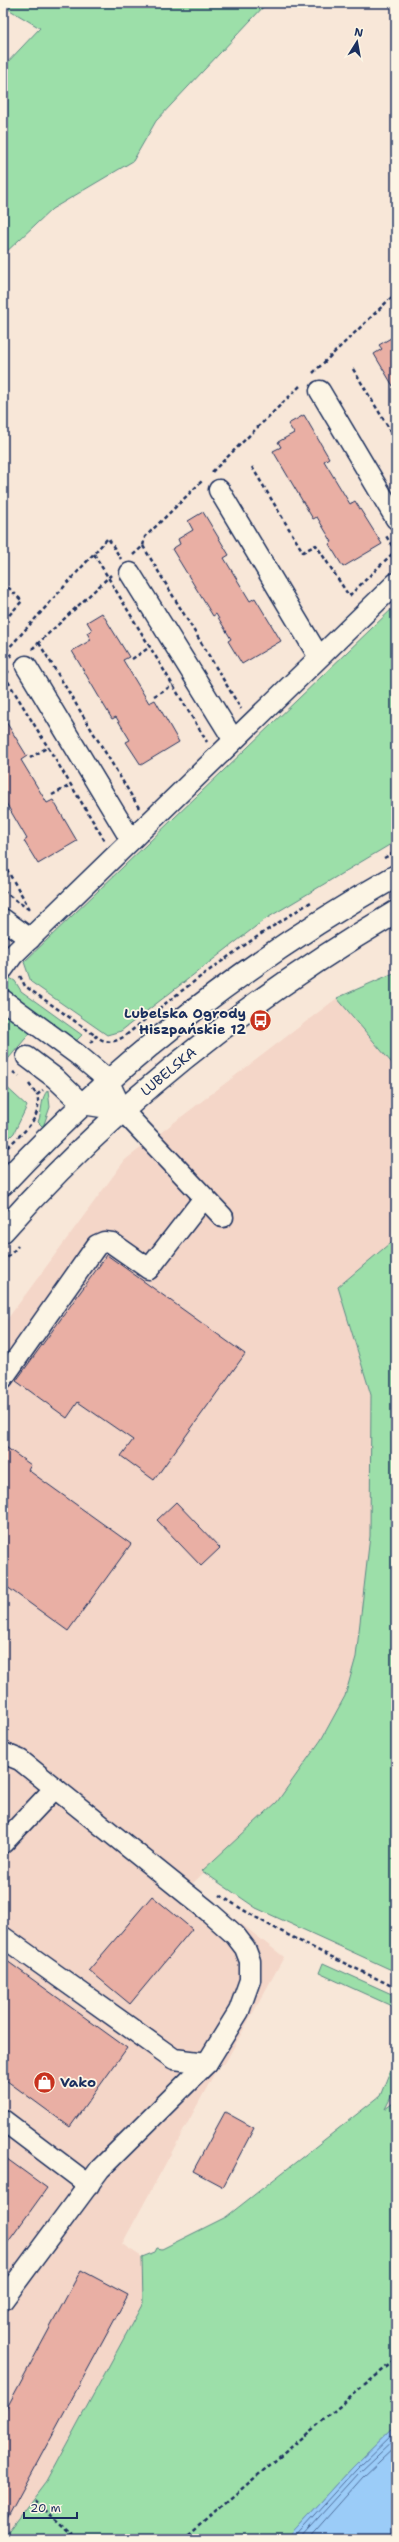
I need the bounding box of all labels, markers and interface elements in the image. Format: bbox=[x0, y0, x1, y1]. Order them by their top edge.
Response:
north arrow bbox=[337, 22, 377, 62]
text: N bbox=[353, 24, 365, 41]
place label: Lubelska Ogrody Hiszpańskie 12 bbox=[124, 1004, 246, 1038]
bus stop icon: Lubelska Ogrody Hiszpańskie 12 bbox=[248, 1008, 274, 1034]
street label: LUBELSKA bbox=[137, 1043, 200, 1100]
shop icon: Vako bbox=[31, 2069, 57, 2095]
place label: Vako bbox=[60, 2073, 96, 2091]
scale bar bbox=[24, 2494, 77, 2520]
text: 20 m bbox=[30, 2500, 61, 2516]

